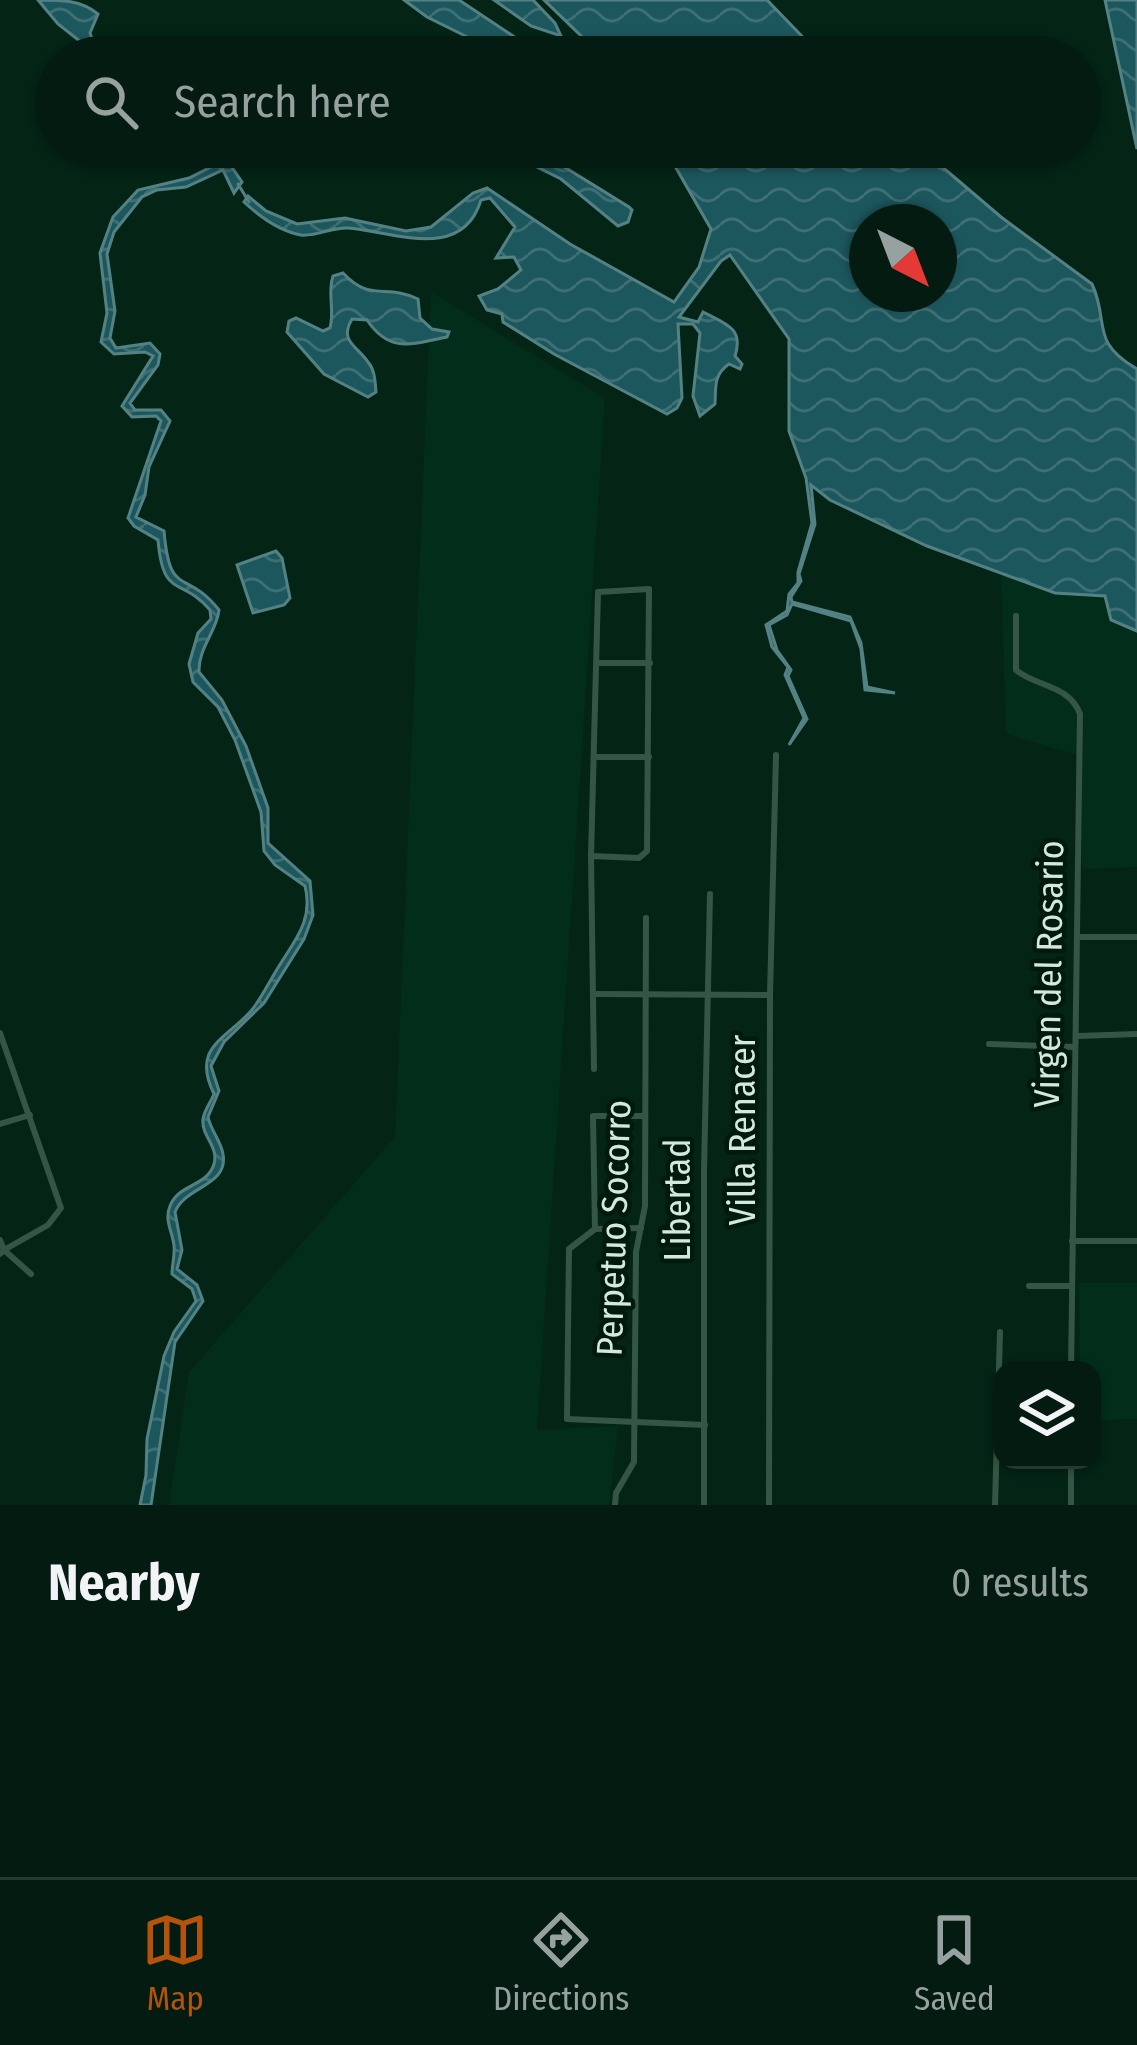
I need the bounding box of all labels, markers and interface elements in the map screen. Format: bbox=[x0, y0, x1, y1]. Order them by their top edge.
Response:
search box bbox=[36, 36, 1101, 168]
icon: search bbox=[78, 69, 144, 135]
text: Search here bbox=[174, 75, 391, 129]
north arrow bbox=[849, 204, 957, 312]
street label: Virgen del Rosario bbox=[1025, 840, 1073, 1108]
street label: Villa Renacer bbox=[721, 1034, 765, 1225]
street label: Perpetuo Socorro bbox=[588, 1099, 640, 1357]
street label: Libertad bbox=[656, 1139, 700, 1261]
map controls bbox=[993, 1361, 1101, 1469]
button: layers bbox=[993, 1361, 1101, 1469]
text: Nearby bbox=[48, 1552, 200, 1614]
text: 0 results bbox=[951, 1560, 1089, 1606]
tab: Map bbox=[142, 1907, 208, 2019]
tab: Directions bbox=[493, 1907, 629, 2019]
tab: Saved bbox=[914, 1907, 995, 2019]

